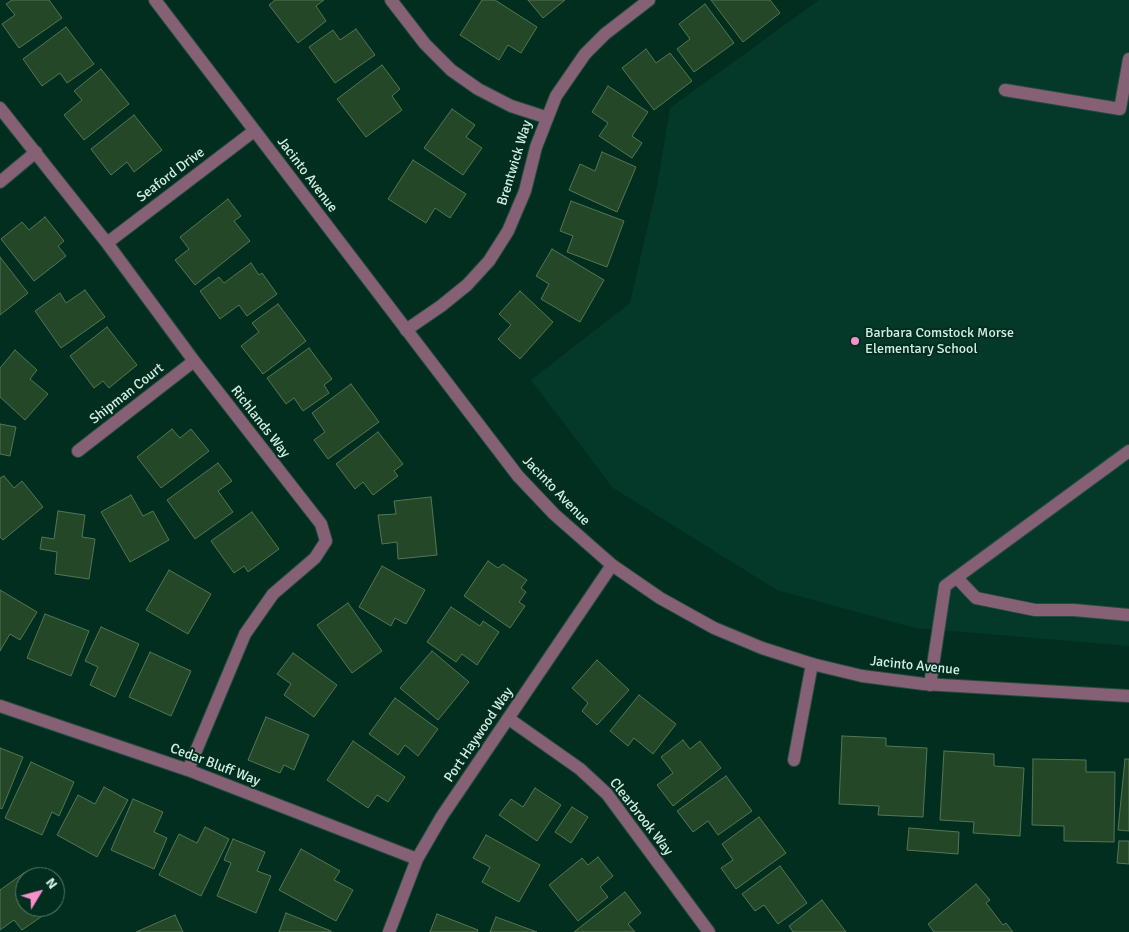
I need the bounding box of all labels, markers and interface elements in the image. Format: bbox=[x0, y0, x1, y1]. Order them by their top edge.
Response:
street label: Brentwick Way bbox=[494, 118, 536, 208]
street label: Jacinto Avenue bbox=[273, 134, 341, 216]
street label: Seaford Drive bbox=[134, 144, 208, 206]
place label: Barbara Comstock Morse Elementary School bbox=[865, 325, 1014, 358]
marker: Barbara Comstock Morse Elementary School bbox=[849, 335, 861, 347]
street label: Shipman Court bbox=[87, 360, 167, 428]
street label: Richlands Way bbox=[227, 383, 293, 461]
street label: Jacinto Avenue bbox=[519, 453, 593, 529]
street label: Jacinto Avenue bbox=[869, 653, 961, 679]
street label: Port Haywood Way bbox=[441, 684, 517, 786]
street label: Cedar Bluff Way bbox=[168, 740, 262, 790]
street label: Clearbrook Way bbox=[606, 775, 676, 859]
north arrow bbox=[15, 867, 65, 917]
text: N bbox=[42, 874, 61, 892]

